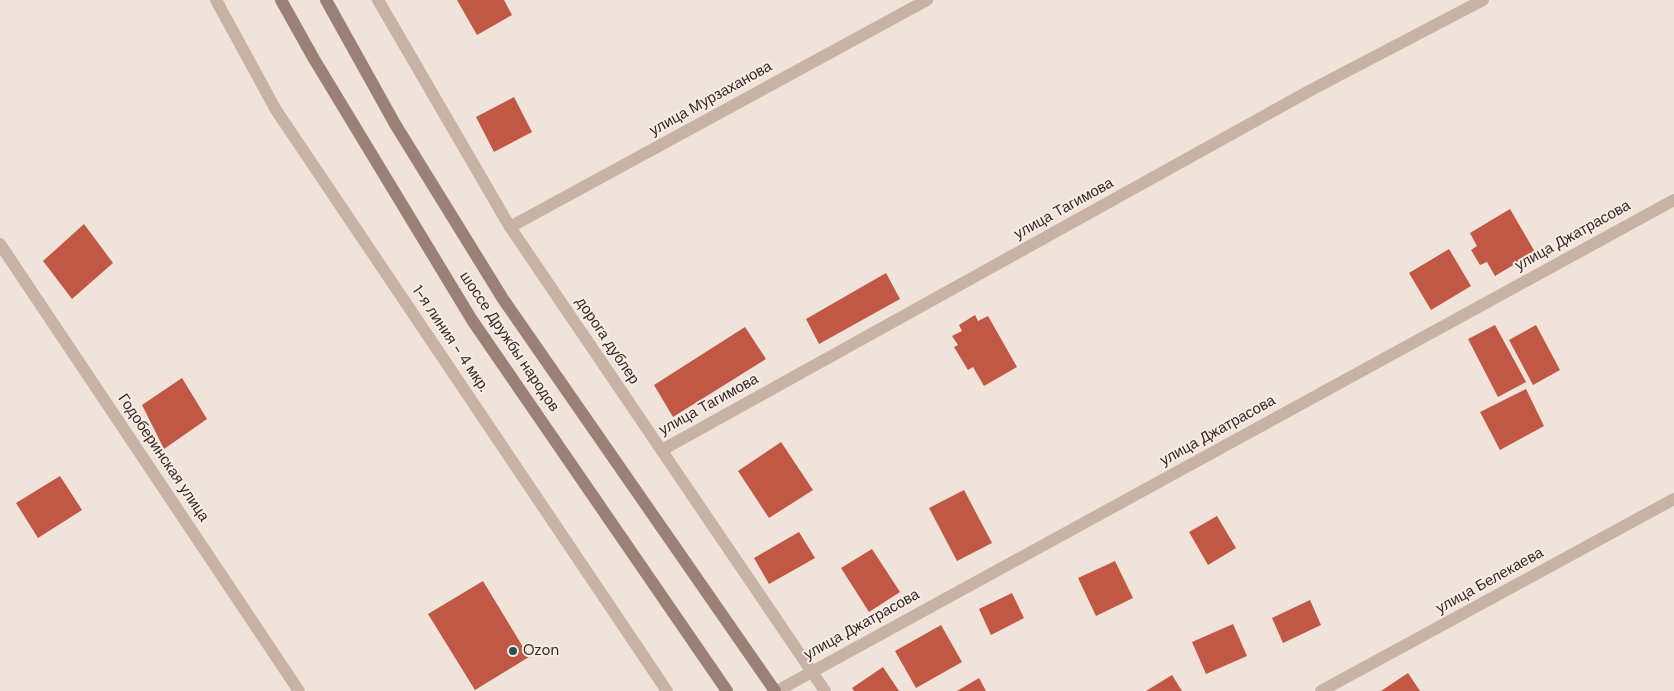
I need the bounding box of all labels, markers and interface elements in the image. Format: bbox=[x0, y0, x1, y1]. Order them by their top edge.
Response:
street label: улица Мурзаханова bbox=[647, 58, 775, 140]
street label: улица Тагимова bbox=[1011, 174, 1117, 244]
street label: улица Джатрасова bbox=[1512, 197, 1634, 275]
street label: шоссе Дружбы народов bbox=[455, 268, 563, 416]
street label: 1-я линия - 4 мкр. bbox=[408, 282, 492, 396]
street label: дорога дублер bbox=[571, 294, 643, 388]
street label: улица Тагимова bbox=[656, 370, 762, 440]
street label: Годоберинская улица bbox=[114, 391, 212, 525]
street label: улица Джатрасова bbox=[1157, 392, 1279, 470]
street label: улица Белекаева bbox=[1433, 544, 1547, 618]
street label: улица Джатрасова bbox=[801, 586, 923, 664]
place label: Ozon bbox=[523, 642, 559, 660]
marker: Ozon bbox=[507, 645, 519, 657]

